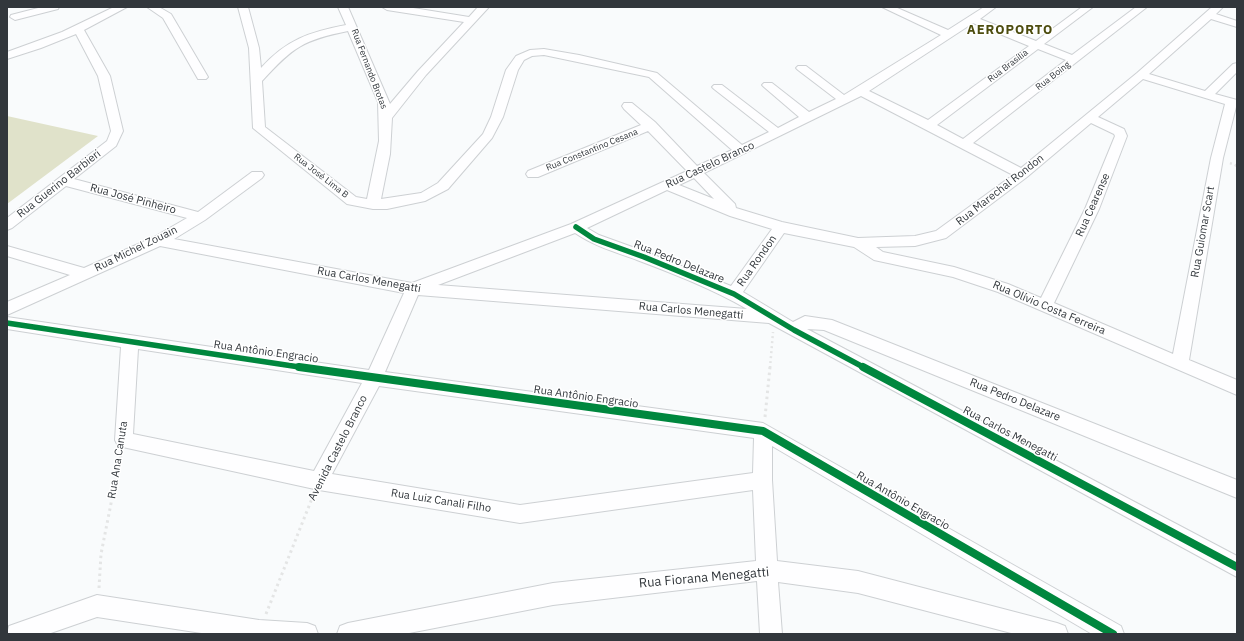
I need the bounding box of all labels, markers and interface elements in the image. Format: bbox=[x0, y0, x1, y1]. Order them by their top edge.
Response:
district label: AEROPORTO bbox=[967, 22, 1053, 38]
street label: Rua Fernando Brotas bbox=[349, 27, 389, 111]
street label: Rua Brasília bbox=[986, 47, 1030, 85]
street label: Rua Boing bbox=[1034, 59, 1072, 93]
street label: Rua Constantino Cesana bbox=[544, 127, 640, 173]
street label: Rua Castelo Branco bbox=[664, 139, 756, 191]
street label: Rua Guerino Barbieri bbox=[15, 147, 103, 221]
street label: Rua José Lima B bbox=[292, 151, 350, 201]
street label: Rua Marechal Rondon bbox=[953, 152, 1047, 228]
street label: Rua Cearense bbox=[1073, 171, 1113, 239]
street label: Rua José Pinheiro bbox=[89, 181, 177, 217]
street label: Rua Guiomar Scart bbox=[1188, 185, 1218, 279]
street label: Rua Michel Zouain bbox=[92, 223, 180, 275]
street label: Rua Rondon bbox=[734, 233, 780, 289]
street label: Rua Pedro Delazare bbox=[632, 238, 726, 286]
street label: Rua Carlos Menegatti bbox=[316, 264, 422, 296]
street label: Rua Olívio Costa Ferreira bbox=[991, 278, 1107, 338]
street label: Rua Carlos Menegatti bbox=[638, 300, 744, 322]
street label: Rua Antônio Engracio bbox=[213, 338, 319, 366]
street label: Rua Pedro Delazare bbox=[968, 376, 1062, 424]
street label: Rua Antônio Engracio bbox=[533, 383, 639, 411]
street label: Avenida Castelo Branco bbox=[306, 393, 370, 503]
street label: Rua Carlos Menegatti bbox=[961, 404, 1059, 464]
street label: Rua Ana Canuta bbox=[105, 420, 131, 500]
street label: Rua Antônio Engracio bbox=[854, 469, 952, 533]
street label: Rua Luiz Canali Filho bbox=[390, 487, 492, 515]
street label: Rua Fiorana Menegatti bbox=[638, 565, 770, 591]

